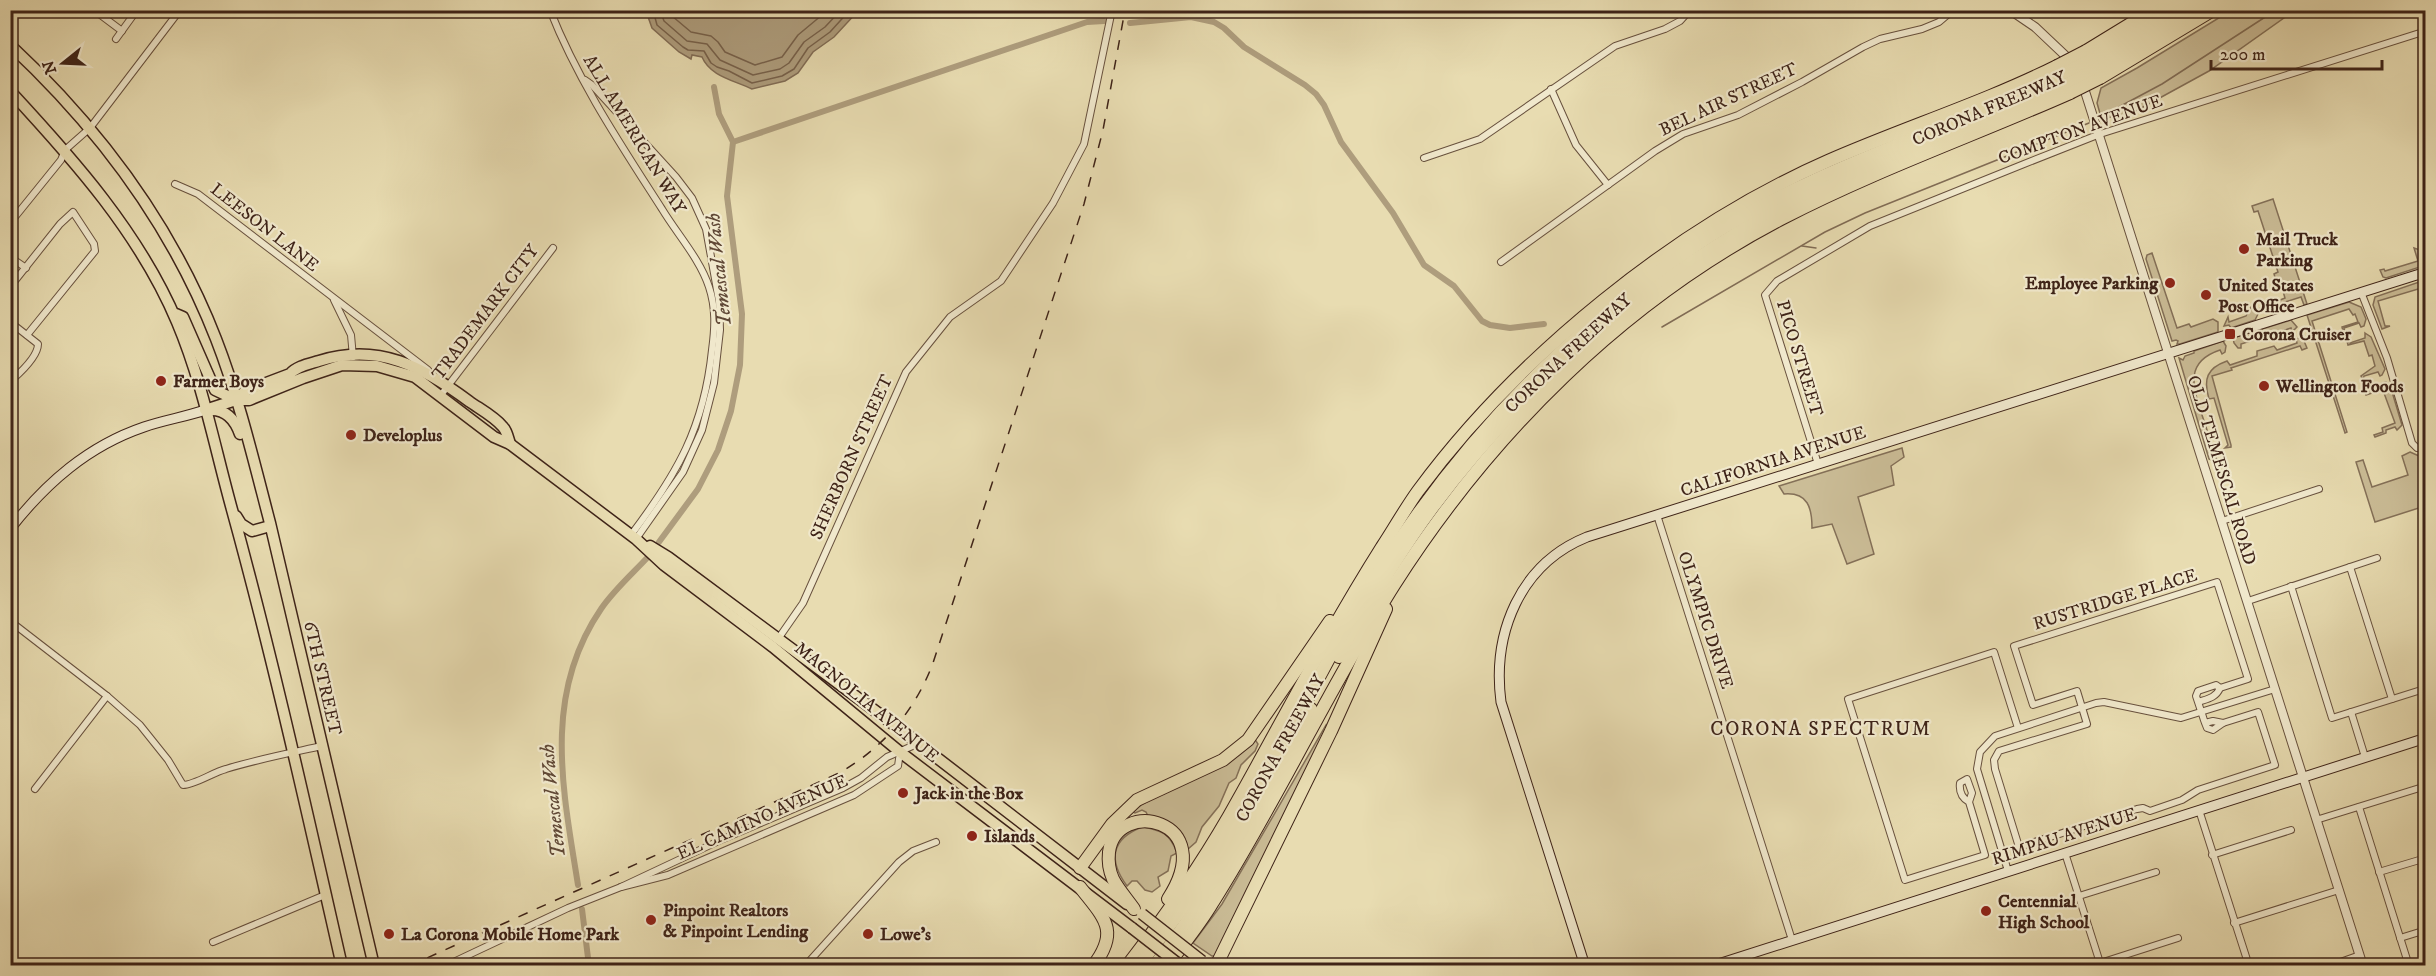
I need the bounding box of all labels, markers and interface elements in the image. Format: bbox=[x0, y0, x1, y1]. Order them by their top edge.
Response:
north arrow bbox=[33, 33, 93, 93]
scale bar bbox=[2211, 33, 2382, 71]
text: 200 m bbox=[2220, 44, 2266, 66]
street label: ALL AMERICAN WAY bbox=[578, 51, 691, 219]
text: N bbox=[38, 58, 61, 77]
street label: BEL AIR STREET bbox=[1656, 58, 1801, 142]
street label: CORONA FREEWAY bbox=[1909, 66, 2070, 151]
street label: COMPTON AVENUE bbox=[1995, 90, 2166, 170]
street label: LEESON LANE bbox=[206, 179, 323, 277]
water label: Temescal Wash bbox=[701, 212, 738, 328]
place label: Mail Truck Parking bbox=[2256, 229, 2339, 272]
street label: TRADEMARK CITY bbox=[428, 240, 544, 385]
marker: Mail Truck Parking bbox=[2237, 242, 2251, 256]
place label: Employee Parking bbox=[2025, 273, 2159, 295]
place label: United States Post Office bbox=[2218, 275, 2314, 318]
marker: Employee Parking bbox=[2163, 276, 2177, 290]
marker: United States Post Office bbox=[2199, 288, 2213, 302]
street label: CORONA FREEWAY bbox=[1501, 289, 1637, 418]
street label: PICO STREET bbox=[1771, 297, 1827, 419]
place label: Corona Cruiser bbox=[2242, 324, 2351, 346]
marker: Corona Cruiser bbox=[2223, 327, 2237, 341]
place label: Farmer Boys bbox=[173, 371, 264, 393]
street label: SHERBORN STREET bbox=[806, 371, 898, 543]
street label: OLD TEMESCAL ROAD bbox=[2182, 373, 2260, 568]
marker: Farmer Boys bbox=[154, 374, 168, 388]
place label: Wellington Foods bbox=[2275, 376, 2403, 398]
marker: Wellington Foods bbox=[2257, 379, 2271, 393]
street label: CALIFORNIA AVENUE bbox=[1678, 422, 1869, 502]
place label: Developlus bbox=[363, 425, 442, 447]
marker: Developlus bbox=[344, 428, 358, 442]
street label: OLYMPIC DRIVE bbox=[1672, 549, 1738, 692]
street label: RUSTRIDGE PLACE bbox=[2031, 564, 2200, 635]
street label: 6TH STREET bbox=[298, 619, 346, 738]
street label: MAGNOLIA AVENUE bbox=[790, 638, 943, 768]
street label: CORONA FREEWAY bbox=[1231, 670, 1331, 826]
district label: CORONA SPECTRUM bbox=[1710, 717, 1932, 742]
water label: Temescal Wash bbox=[535, 743, 572, 859]
street label: EL CAMINO AVENUE bbox=[674, 770, 851, 866]
place label: Jack in the Box bbox=[913, 783, 1023, 805]
marker: Jack in the Box bbox=[896, 786, 910, 800]
street label: RIMPAU AVENUE bbox=[1989, 803, 2140, 871]
place label: Islands bbox=[984, 826, 1035, 848]
marker: Islands bbox=[965, 829, 979, 843]
place label: Centennial High School bbox=[1998, 891, 2090, 934]
place label: Pinpoint Realtors & Pinpoint Lending bbox=[663, 900, 809, 943]
marker: Centennial High School bbox=[1979, 904, 1993, 918]
marker: Pinpoint Realtors & Pinpoint Lending bbox=[644, 913, 658, 927]
place label: La Corona Mobile Home Park bbox=[401, 924, 620, 946]
place label: Lowe's bbox=[880, 924, 931, 946]
marker: La Corona Mobile Home Park bbox=[382, 927, 396, 941]
marker: Lowe's bbox=[861, 927, 875, 941]

